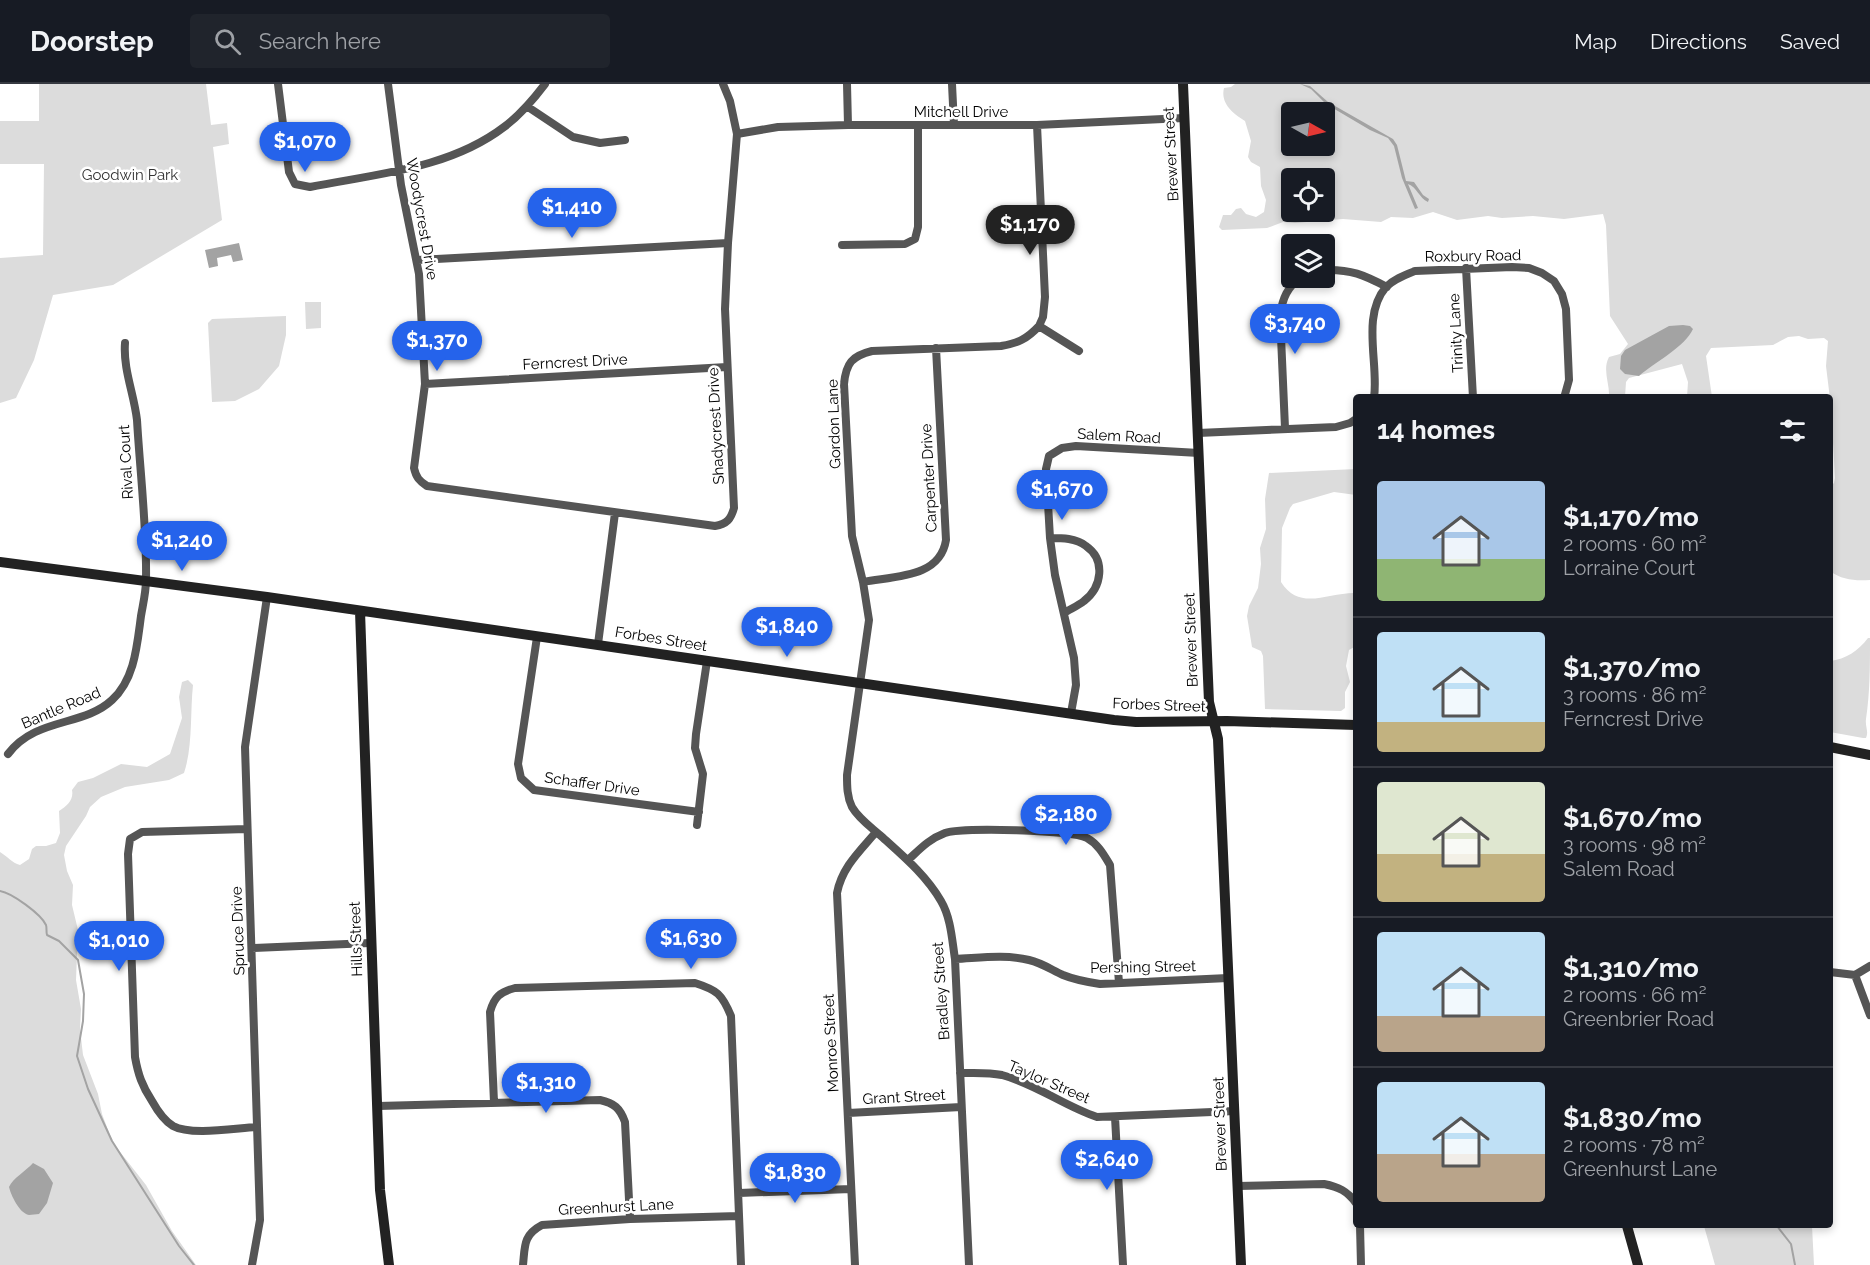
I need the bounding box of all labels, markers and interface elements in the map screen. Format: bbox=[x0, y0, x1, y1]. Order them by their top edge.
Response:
search box bbox=[190, 14, 610, 68]
text: Doorstep bbox=[30, 25, 154, 58]
icon: search bbox=[211, 25, 244, 58]
text: Search here bbox=[259, 28, 381, 54]
text: Map bbox=[1574, 29, 1617, 54]
text: Directions bbox=[1650, 29, 1747, 54]
text: Saved bbox=[1780, 29, 1840, 54]
north arrow bbox=[1281, 102, 1335, 156]
map controls bbox=[1281, 102, 1335, 288]
street label: Mitchell Drive bbox=[914, 103, 1008, 121]
street label: Brewer Street bbox=[1160, 106, 1182, 202]
pin: $1,070 bbox=[256, 122, 354, 173]
text: $1,070 bbox=[274, 129, 336, 153]
street label: Woodycrest Drive bbox=[402, 157, 442, 282]
park label: Goodwin Park bbox=[82, 166, 178, 184]
button: locate bbox=[1281, 168, 1335, 222]
pin: $1,410 bbox=[523, 188, 621, 239]
text: $1,410 bbox=[542, 195, 602, 219]
pin: $1,170 bbox=[981, 205, 1079, 256]
text: $1,170 bbox=[1000, 212, 1060, 236]
button: layers bbox=[1281, 234, 1335, 288]
street label: Roxbury Road bbox=[1425, 246, 1521, 266]
street label: Trinity Lane bbox=[1445, 293, 1467, 373]
pin: $3,740 bbox=[1246, 304, 1344, 355]
text: $3,740 bbox=[1264, 311, 1326, 335]
pin: $1,370 bbox=[388, 321, 486, 372]
text: $1,370 bbox=[406, 328, 468, 352]
street label: Ferncrest Drive bbox=[522, 350, 628, 374]
street label: Shadycrest Drive bbox=[704, 367, 728, 485]
street label: Gordon Lane bbox=[823, 379, 845, 469]
icon: filters bbox=[1776, 414, 1809, 447]
text: 14 homes bbox=[1377, 415, 1495, 445]
street label: Carpenter Drive bbox=[917, 423, 941, 533]
street label: Rival Court bbox=[115, 424, 137, 500]
street label: Salem Road bbox=[1077, 425, 1161, 447]
pin: $1,670 bbox=[1013, 470, 1111, 521]
text: $1,670 bbox=[1031, 477, 1093, 501]
text: $1,170/mo bbox=[1563, 502, 1699, 532]
icon: home bbox=[1425, 505, 1497, 577]
pin: $1,240 bbox=[133, 521, 231, 572]
text: $1,240 bbox=[151, 528, 213, 552]
text: 2 rooms · 60 m² bbox=[1563, 532, 1707, 556]
text: Lorraine Court bbox=[1563, 556, 1695, 580]
street label: Brewer Street bbox=[1180, 592, 1202, 688]
pin: $1,840 bbox=[738, 607, 836, 658]
text: $1,840 bbox=[756, 614, 818, 638]
street label: Forbes Street bbox=[614, 623, 708, 655]
text: $1,370/mo bbox=[1563, 653, 1700, 683]
icon: home bbox=[1425, 656, 1497, 728]
street label: Bantle Road bbox=[19, 683, 103, 733]
text: 3 rooms · 86 m² bbox=[1563, 683, 1706, 707]
street label: Forbes Street bbox=[1112, 694, 1206, 716]
text: Ferncrest Drive bbox=[1563, 707, 1703, 731]
street label: Schaffer Drive bbox=[543, 768, 641, 800]
pin: $2,180 bbox=[1017, 795, 1115, 846]
text: $2,180 bbox=[1035, 802, 1097, 826]
text: $1,670/mo bbox=[1563, 803, 1702, 833]
icon: home bbox=[1425, 806, 1497, 878]
text: 3 rooms · 98 m² bbox=[1563, 833, 1706, 857]
text: Salem Road bbox=[1563, 857, 1675, 881]
street label: Spruce Drive bbox=[227, 886, 249, 976]
street label: Hills Street bbox=[346, 901, 366, 977]
pin: $1,630 bbox=[642, 919, 740, 970]
pin: $1,010 bbox=[70, 921, 168, 972]
text: $1,630 bbox=[660, 926, 722, 950]
text: $1,010 bbox=[88, 928, 150, 952]
street label: Bradley Street bbox=[929, 941, 953, 1041]
text: $1,310/mo bbox=[1563, 953, 1699, 983]
icon: home bbox=[1425, 956, 1497, 1028]
street label: Pershing Street bbox=[1090, 957, 1196, 977]
text: 2 rooms · 66 m² bbox=[1563, 983, 1706, 1007]
street label: Monroe Street bbox=[819, 993, 843, 1093]
text: Greenbrier Road bbox=[1563, 1007, 1714, 1031]
street label: Taylor Street bbox=[1005, 1057, 1093, 1107]
pin: $1,310 bbox=[497, 1063, 595, 1114]
text: $1,310 bbox=[516, 1070, 576, 1094]
street label: Brewer Street bbox=[1209, 1076, 1231, 1172]
street label: Grant Street bbox=[862, 1086, 946, 1108]
text: $1,830/mo bbox=[1563, 1103, 1702, 1133]
icon: home bbox=[1425, 1106, 1497, 1178]
text: 2 rooms · 78 m² bbox=[1563, 1133, 1705, 1157]
pin: $2,640 bbox=[1058, 1140, 1156, 1191]
text: $2,640 bbox=[1075, 1147, 1139, 1171]
pin: $1,830 bbox=[746, 1153, 844, 1204]
text: Greenhurst Lane bbox=[1563, 1157, 1717, 1181]
text: $1,830 bbox=[764, 1160, 826, 1184]
street label: Greenhurst Lane bbox=[558, 1195, 674, 1219]

